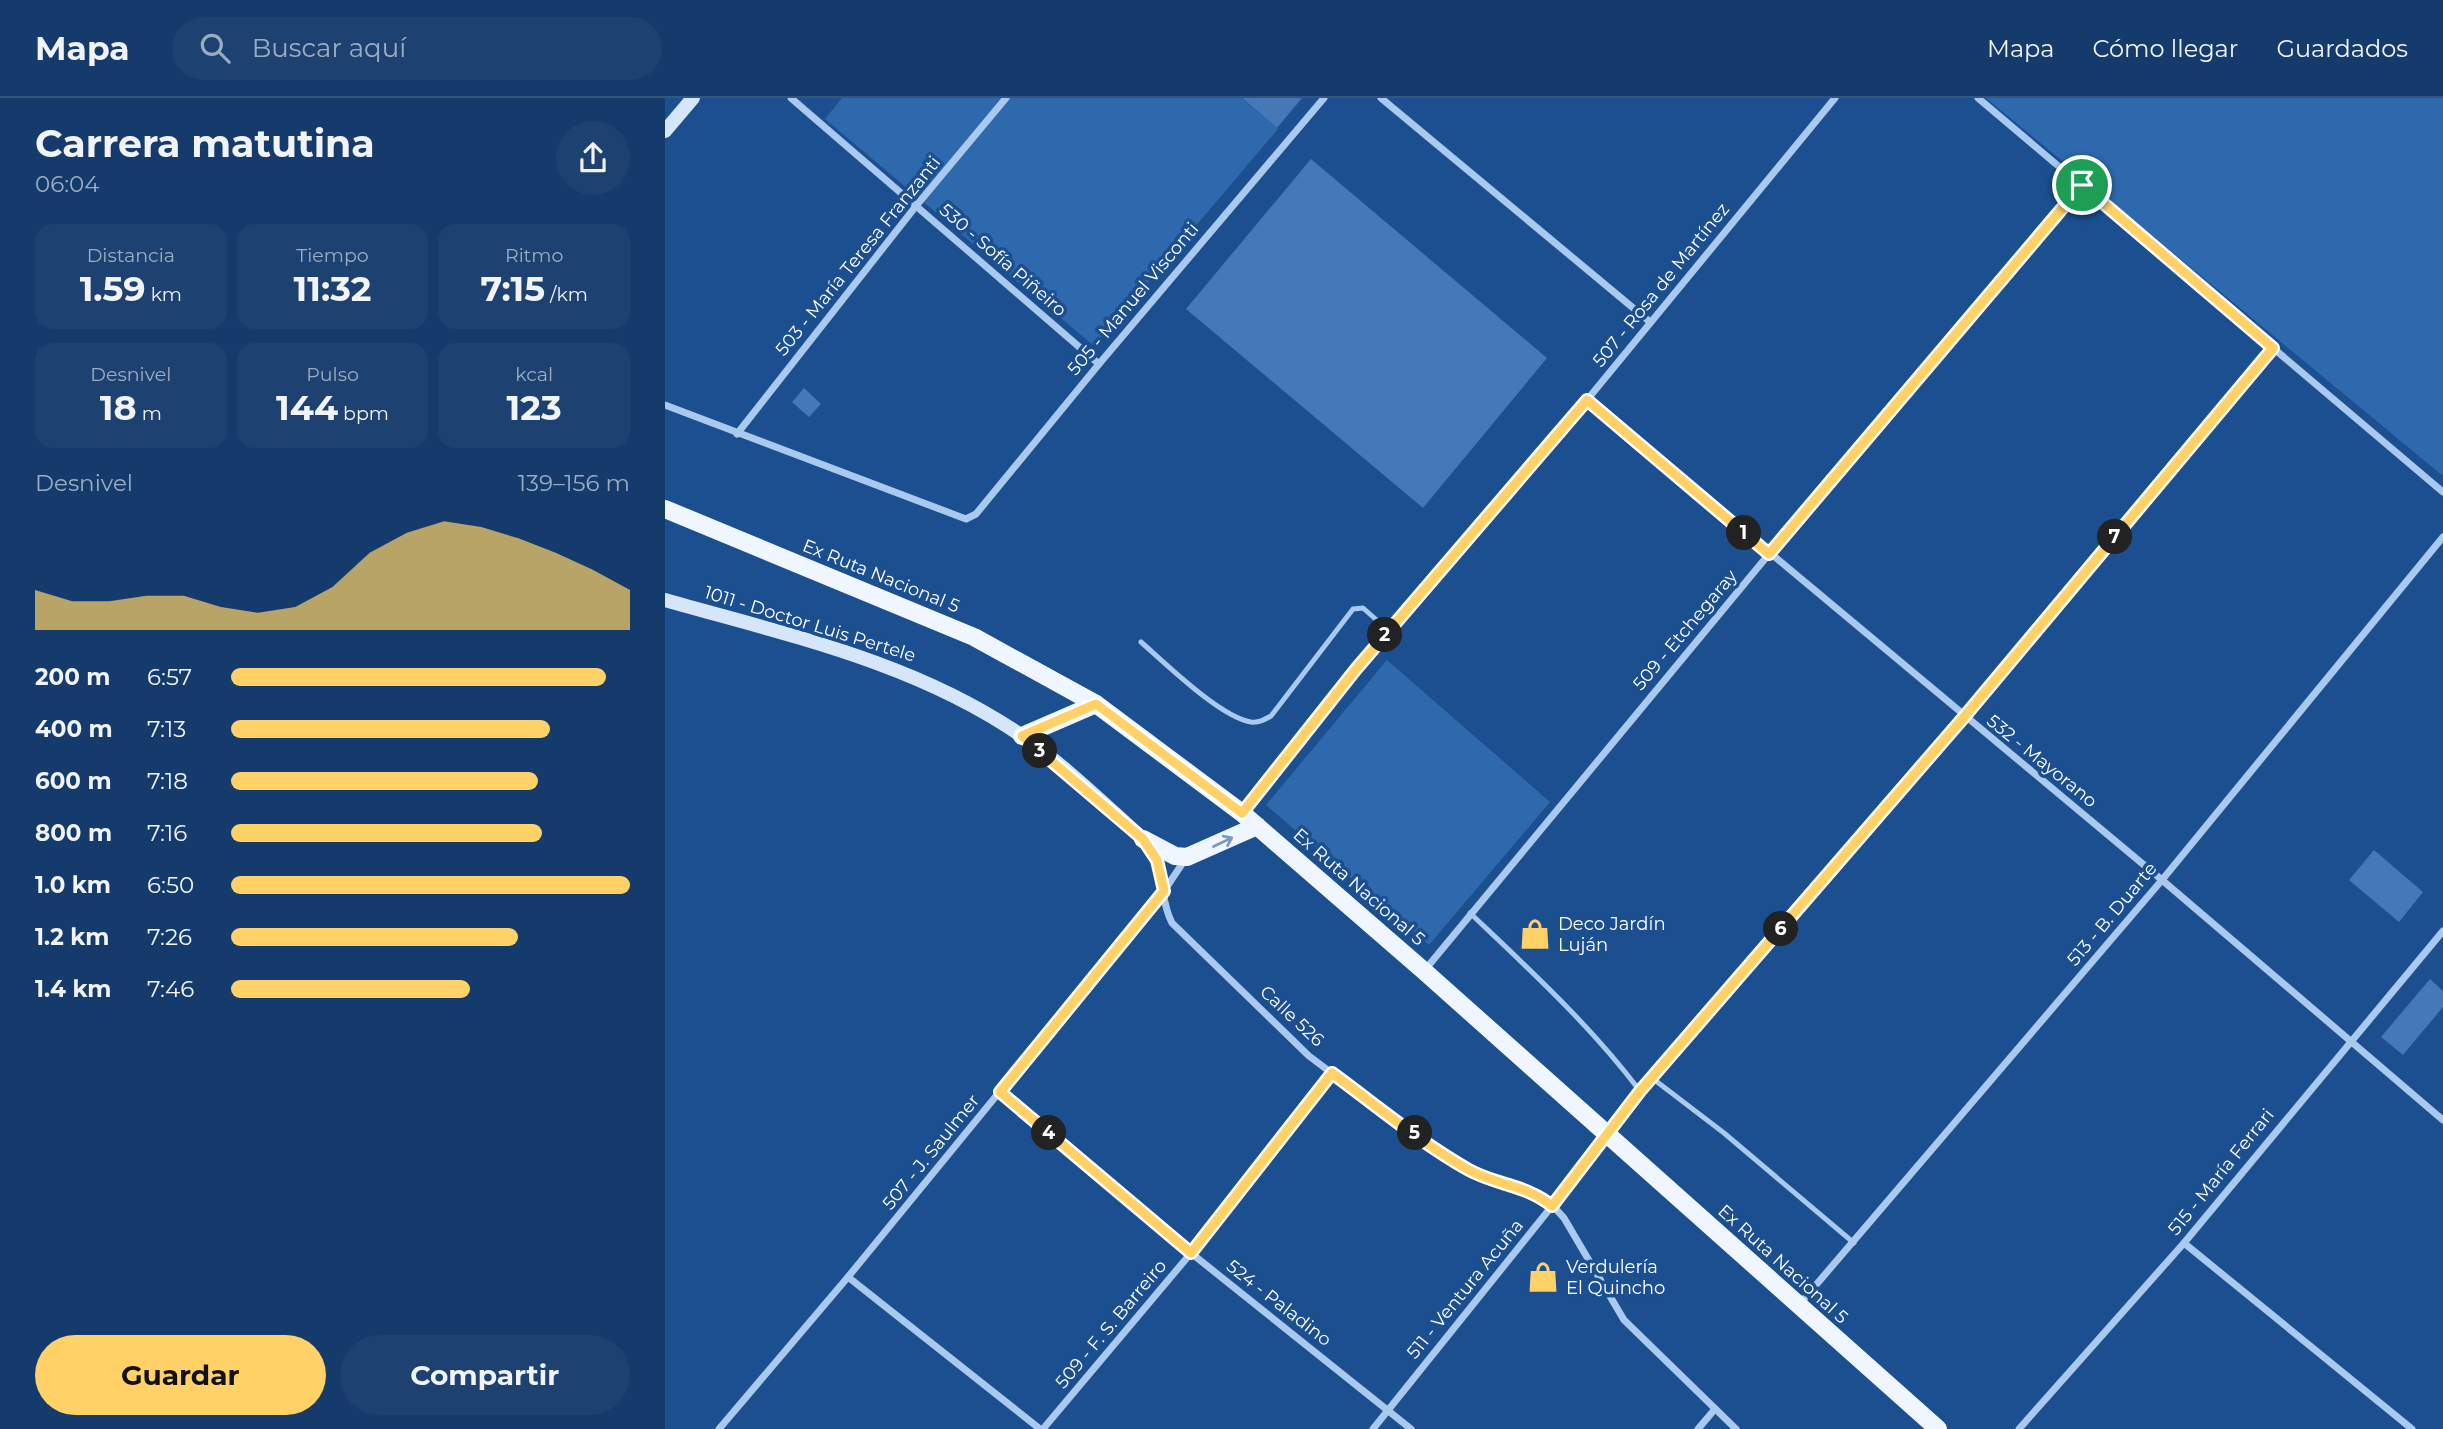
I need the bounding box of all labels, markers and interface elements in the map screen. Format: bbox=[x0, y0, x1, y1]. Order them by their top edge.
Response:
search box bbox=[172, 17, 662, 80]
text: Mapa bbox=[35, 28, 130, 68]
icon: search bbox=[196, 29, 234, 67]
text: Buscar aquí bbox=[252, 32, 406, 64]
text: Mapa bbox=[1987, 34, 2054, 63]
text: Cómo llegar bbox=[2092, 34, 2238, 63]
text: Guardados bbox=[2276, 34, 2408, 63]
text: Carrera matutina bbox=[35, 120, 375, 167]
button: share bbox=[556, 121, 630, 195]
street label: 503 - María Teresa Franzanti bbox=[771, 152, 945, 360]
pin bbox=[2052, 155, 2112, 215]
icon: arrive bbox=[2063, 166, 2101, 204]
text: 06:04 bbox=[35, 170, 100, 198]
street label: 530 - Sofía Piñeiro bbox=[935, 199, 1071, 321]
street label: 507 - Rosa de Martínez bbox=[1588, 199, 1734, 371]
street label: 505 - Manuel Visconti bbox=[1063, 218, 1203, 380]
text: Distancia bbox=[87, 244, 175, 267]
text: Tiempo bbox=[296, 244, 369, 267]
text: Ritmo bbox=[505, 244, 563, 267]
text: 1.59 bbox=[80, 267, 146, 310]
text: 11:32 bbox=[294, 267, 371, 310]
text: 7:15 bbox=[480, 267, 545, 310]
text: km bbox=[146, 283, 182, 306]
text: /km bbox=[545, 283, 588, 306]
text: Desnivel bbox=[90, 363, 171, 386]
text: Pulso bbox=[306, 363, 359, 386]
text: kcal bbox=[515, 363, 553, 386]
text: 18 bbox=[100, 386, 137, 429]
text: 144 bbox=[276, 386, 338, 429]
text: 123 bbox=[507, 386, 562, 429]
text: m bbox=[137, 402, 162, 425]
text: bpm bbox=[338, 402, 389, 425]
text: Desnivel bbox=[35, 469, 133, 497]
text: 139–156 m bbox=[518, 469, 630, 497]
pin: 1 bbox=[1727, 516, 1761, 550]
pin: 7 bbox=[2097, 520, 2133, 555]
text: 1 bbox=[1740, 521, 1747, 544]
text: 7 bbox=[2109, 525, 2120, 548]
street label: Ex Ruta Nacional 5 bbox=[799, 534, 963, 618]
street label: 509 - Etchegaray bbox=[1628, 565, 1742, 695]
street label: 1011 - Doctor Luis Pertele bbox=[702, 581, 918, 667]
pin: 2 bbox=[1367, 618, 1403, 652]
text: 2 bbox=[1379, 623, 1390, 646]
text: 200 m bbox=[35, 663, 110, 691]
text: 6:57 bbox=[147, 663, 192, 691]
street label: 532 - Mayorano bbox=[1982, 710, 2102, 812]
text: 400 m bbox=[35, 715, 113, 743]
text: 7:13 bbox=[147, 715, 186, 743]
pin: 3 bbox=[1023, 734, 1057, 768]
text: 3 bbox=[1034, 739, 1045, 762]
text: 600 m bbox=[35, 767, 112, 795]
text: 7:18 bbox=[147, 767, 188, 795]
text: 800 m bbox=[35, 819, 112, 847]
text: 7:16 bbox=[147, 819, 187, 847]
street label: Ex Ruta Nacional 5 bbox=[1289, 824, 1429, 950]
one-way arrow bbox=[1212, 835, 1233, 848]
street label: 513 - B. Duarte bbox=[2062, 858, 2162, 970]
text: 1.0 km bbox=[35, 871, 111, 899]
text: 6:50 bbox=[147, 871, 194, 899]
pin: 6 bbox=[1763, 912, 1799, 946]
place label: Deco Jardín Luján bbox=[1558, 913, 1666, 956]
shop icon: Deco Jardín Luján bbox=[1518, 917, 1552, 951]
text: 6 bbox=[1774, 917, 1787, 940]
text: 1.2 km bbox=[35, 923, 109, 951]
text: 7:26 bbox=[147, 923, 192, 951]
text: 1.4 km bbox=[35, 975, 112, 1003]
text: 7:46 bbox=[147, 975, 194, 1003]
street label: Calle 526 bbox=[1255, 981, 1329, 1051]
street label: 507 - J. Saulmer bbox=[878, 1090, 984, 1214]
street label: 515 - María Ferrari bbox=[2163, 1104, 2279, 1240]
pin: 4 bbox=[1031, 1116, 1067, 1150]
pin: 5 bbox=[1397, 1116, 1433, 1150]
text: 4 bbox=[1042, 1121, 1055, 1144]
text: 5 bbox=[1409, 1121, 1420, 1144]
street label: Ex Ruta Nacional 5 bbox=[1713, 1200, 1853, 1328]
street label: 511 - Ventura Acuña bbox=[1402, 1215, 1528, 1363]
street label: 509 - F. S. Barreiro bbox=[1051, 1255, 1171, 1393]
street label: 524 - Paladino bbox=[1222, 1255, 1336, 1351]
place label: Verdulería El Quincho bbox=[1566, 1256, 1665, 1299]
shop icon: Verdulería El Quincho bbox=[1526, 1260, 1560, 1294]
button: Guardar bbox=[35, 1335, 326, 1415]
button: Compartir bbox=[340, 1335, 630, 1415]

